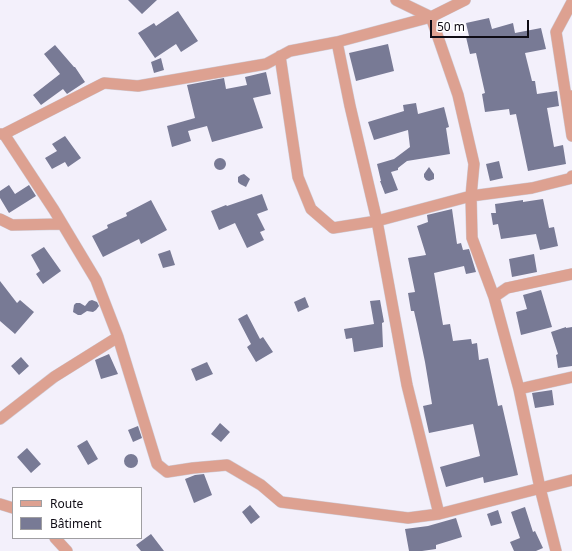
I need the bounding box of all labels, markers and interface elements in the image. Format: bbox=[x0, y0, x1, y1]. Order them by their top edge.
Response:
scale bar bbox=[432, 12, 531, 38]
text: 50 m bbox=[437, 18, 465, 35]
legend bbox=[12, 487, 142, 539]
text: Route bbox=[50, 495, 83, 512]
text: Bâtiment bbox=[50, 515, 102, 532]

